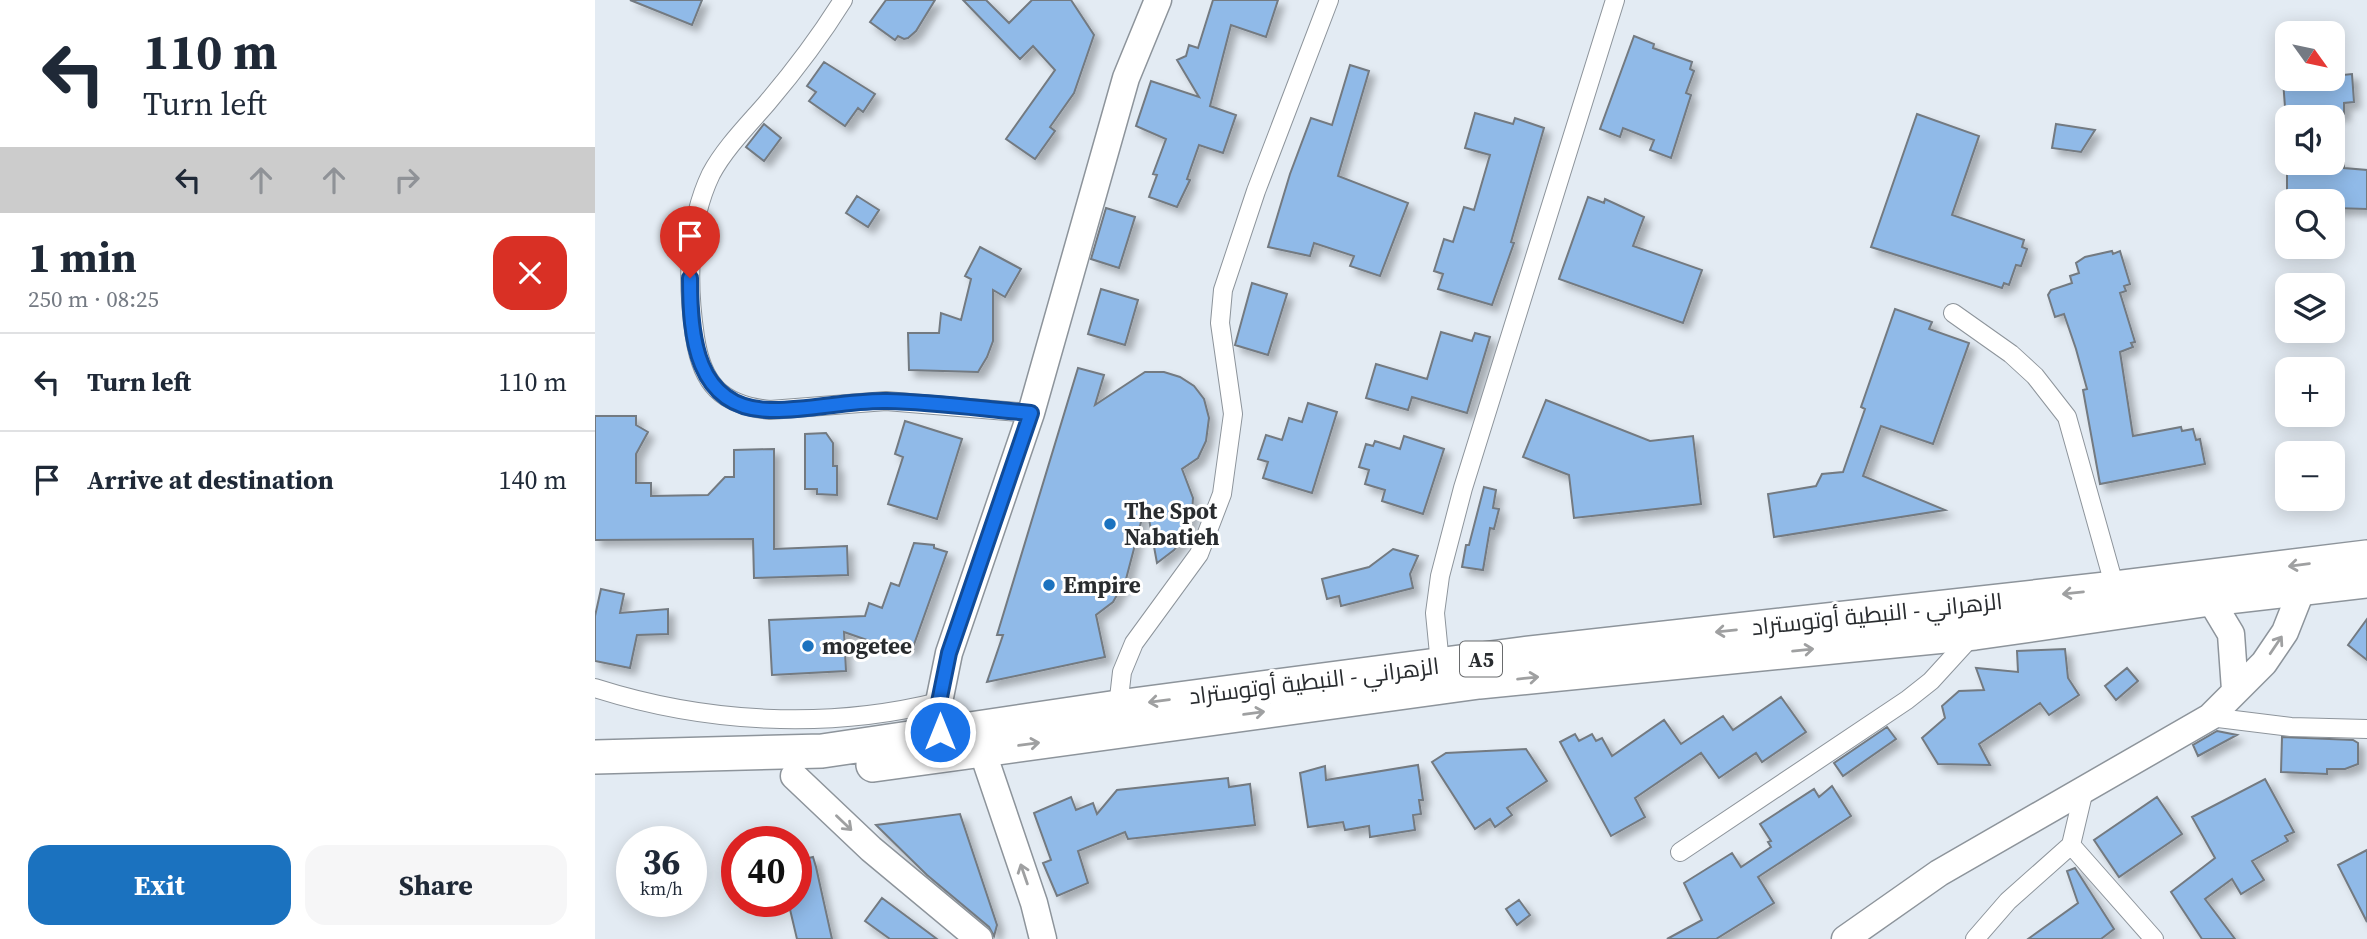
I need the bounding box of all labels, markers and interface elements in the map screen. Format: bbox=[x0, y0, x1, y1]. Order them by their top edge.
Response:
text: 110 m bbox=[143, 18, 278, 85]
north arrow bbox=[2275, 21, 2345, 91]
map controls bbox=[2275, 21, 2345, 511]
icon: left bbox=[28, 28, 119, 119]
text: Turn left bbox=[143, 82, 267, 126]
button: sound bbox=[2275, 105, 2345, 175]
icon: left bbox=[169, 161, 207, 199]
icon: ahead bbox=[242, 161, 280, 199]
icon: ahead bbox=[315, 161, 353, 199]
icon: right bbox=[388, 161, 426, 199]
button: search bbox=[2275, 189, 2345, 259]
pin bbox=[660, 206, 720, 278]
icon: arrive bbox=[671, 217, 709, 255]
text: 1 min bbox=[28, 228, 137, 286]
button: close bbox=[493, 236, 567, 310]
button: layers bbox=[2275, 273, 2345, 343]
text: 250 m · 08:25 bbox=[28, 283, 159, 315]
button: + bbox=[2275, 357, 2345, 427]
icon: left bbox=[28, 363, 66, 401]
text: Turn left bbox=[87, 364, 191, 400]
text: 110 m bbox=[499, 364, 567, 400]
button: − bbox=[2275, 441, 2345, 511]
icon: arrive bbox=[28, 461, 66, 499]
text: Arrive at destination bbox=[87, 462, 334, 498]
text: 140 m bbox=[499, 462, 567, 498]
place label: The Spot Nabatieh bbox=[1124, 495, 1219, 553]
marker: The Spot Nabatieh bbox=[1102, 516, 1118, 532]
one-way arrow bbox=[2288, 559, 2311, 572]
place label: Empire bbox=[1063, 569, 1141, 601]
marker: Empire bbox=[1041, 577, 1057, 593]
street label: الزهراني - النبطية أوتوستراد bbox=[1750, 585, 2004, 645]
one-way arrow bbox=[2063, 586, 2085, 599]
one-way arrow bbox=[1715, 625, 1737, 638]
place label: mogetee bbox=[822, 630, 912, 662]
one-way arrow bbox=[2269, 635, 2283, 655]
marker: mogetee bbox=[800, 638, 816, 654]
road number: A5 bbox=[1460, 642, 1502, 676]
one-way arrow bbox=[1791, 643, 1814, 656]
street label: الزهراني - النبطية أوتوستراد bbox=[1187, 650, 1441, 714]
one-way arrow bbox=[1516, 671, 1539, 684]
position arrow bbox=[903, 695, 977, 769]
one-way arrow bbox=[1149, 695, 1171, 708]
one-way arrow bbox=[1242, 707, 1265, 720]
one-way arrow bbox=[1017, 737, 1039, 750]
one-way arrow bbox=[835, 814, 852, 831]
speed limit sign: 40 bbox=[721, 826, 812, 917]
text: 36 bbox=[643, 838, 680, 886]
button: Exit bbox=[28, 845, 291, 925]
button: Share bbox=[305, 845, 567, 925]
one-way arrow bbox=[1017, 863, 1029, 885]
text: km/h bbox=[640, 876, 683, 901]

